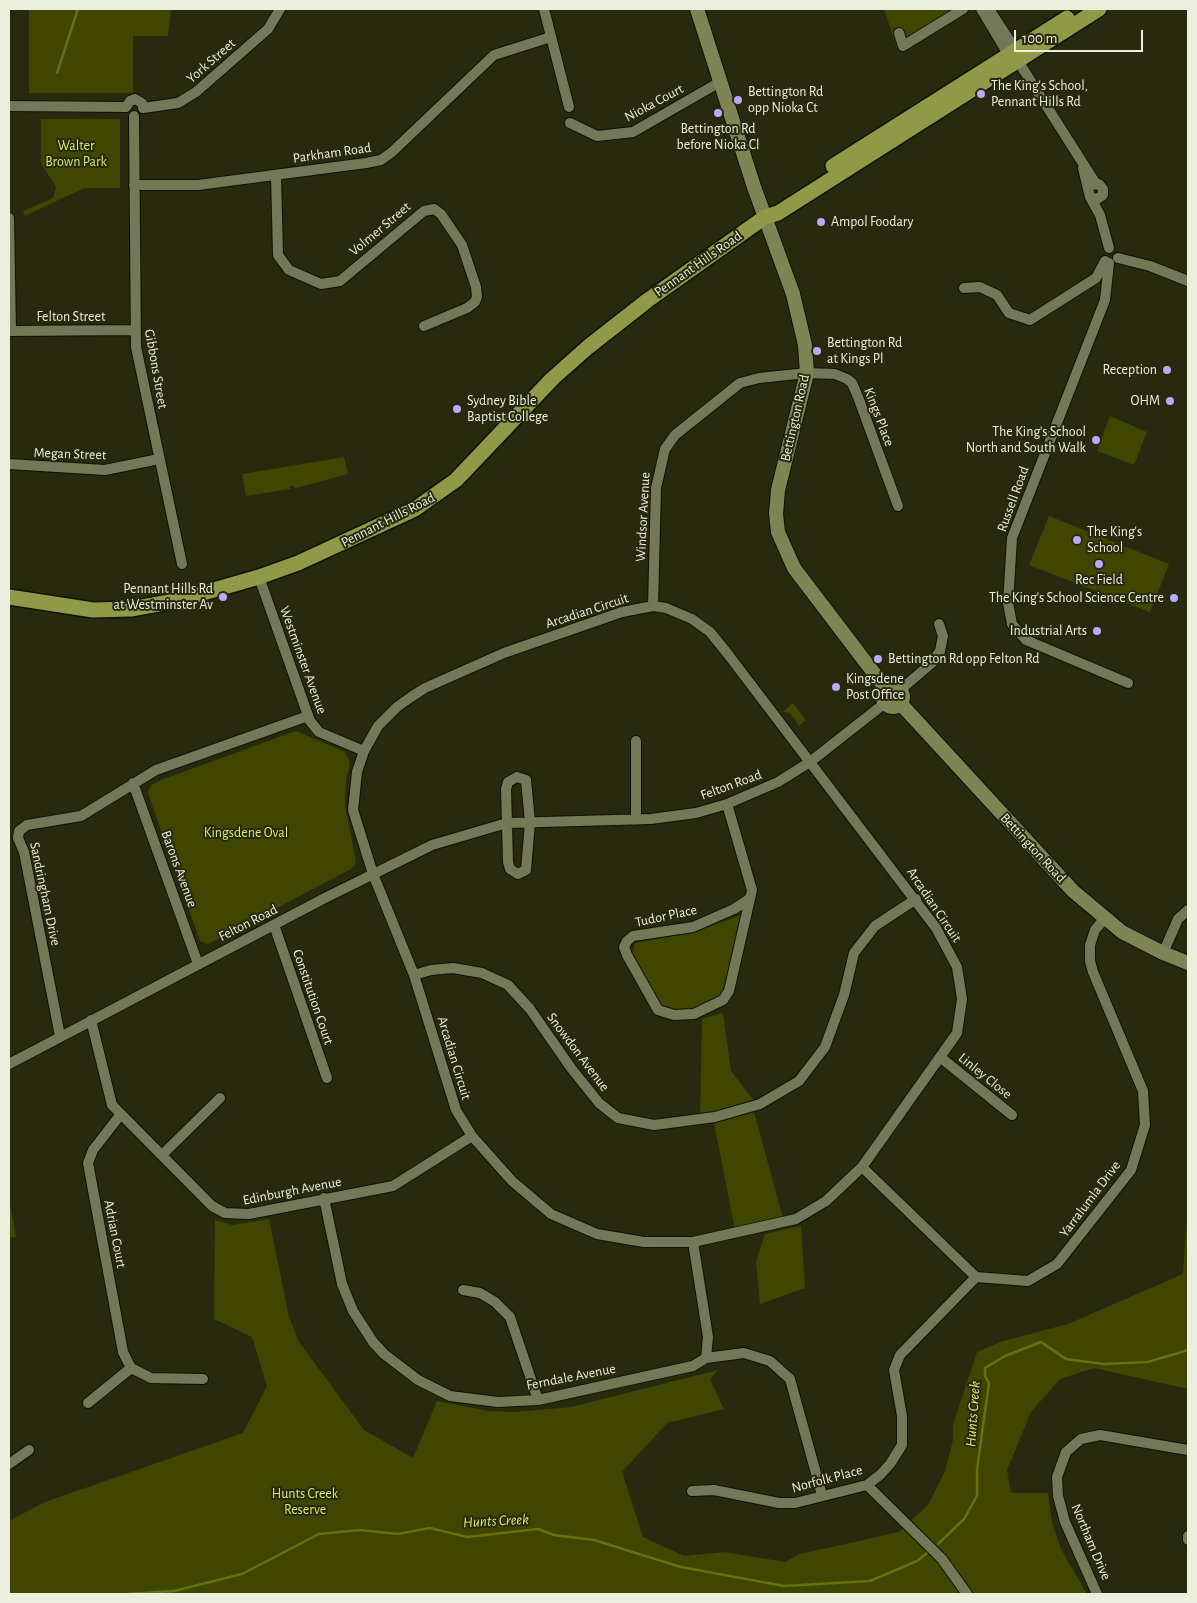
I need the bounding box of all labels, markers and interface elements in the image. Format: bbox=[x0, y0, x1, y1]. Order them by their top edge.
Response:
scale bar bbox=[1017, 20, 1146, 52]
text: 100 m bbox=[1022, 31, 1057, 46]
street label: York Street bbox=[183, 35, 239, 87]
place label: The King's School, Pennant Hills Rd bbox=[991, 78, 1088, 110]
street label: Nioka Court bbox=[622, 80, 686, 126]
place label: Bettington Rd opp Nioka Ct bbox=[748, 84, 823, 116]
marker: The King's School, Pennant Hills Rd bbox=[975, 88, 987, 100]
marker: Bettington Rd opp Nioka Ct bbox=[732, 94, 744, 106]
marker: Bettington Rd before Nioka Cl bbox=[712, 107, 724, 119]
place label: Bettington Rd before Nioka Cl bbox=[676, 121, 760, 154]
park label: Walter Brown Park bbox=[45, 138, 107, 170]
street label: Parkham Road bbox=[292, 139, 372, 167]
street label: Volmer Street bbox=[346, 198, 414, 260]
place label: Ampol Foodary bbox=[831, 214, 913, 230]
marker: Ampol Foodary bbox=[815, 216, 827, 228]
street label: Pennant Hills Road bbox=[651, 228, 745, 300]
street label: Felton Street bbox=[37, 309, 105, 325]
street label: Gibbons Street bbox=[141, 328, 171, 410]
place label: Bettington Rd at Kings Pl bbox=[827, 335, 902, 368]
marker: Bettington Rd at Kings Pl bbox=[811, 345, 823, 357]
place label: Reception bbox=[1102, 362, 1157, 378]
marker: Reception bbox=[1161, 364, 1173, 376]
street label: Bettington Road bbox=[777, 373, 813, 463]
street label: Kings Place bbox=[860, 385, 898, 449]
place label: Sydney Bible Baptist College bbox=[467, 393, 548, 426]
place label: OHM bbox=[1130, 393, 1160, 409]
marker: OHM bbox=[1164, 395, 1176, 407]
marker: Sydney Bible Baptist College bbox=[451, 403, 463, 415]
place label: The King's School North and South Walk bbox=[966, 424, 1086, 457]
marker: The King's School North and South Walk bbox=[1090, 434, 1102, 446]
street label: Megan Street bbox=[33, 444, 107, 464]
street label: Russell Road bbox=[993, 464, 1033, 534]
street label: Windsor Avenue bbox=[632, 472, 654, 562]
street label: Pennant Hills Road bbox=[338, 489, 438, 551]
place label: The King's School bbox=[1087, 524, 1142, 556]
marker: The King's School bbox=[1071, 534, 1083, 546]
marker: Rec Field bbox=[1093, 558, 1105, 570]
place label: Rec Field bbox=[1075, 572, 1123, 588]
place label: Pennant Hills Rd at Westminster Av bbox=[113, 581, 213, 614]
street label: Arcadian Circuit bbox=[543, 590, 631, 632]
place label: The King's School Science Centre bbox=[989, 590, 1164, 606]
marker: Pennant Hills Rd at Westminster Av bbox=[217, 591, 229, 603]
marker: The King's School Science Centre bbox=[1168, 592, 1180, 604]
street label: Westminster Avenue bbox=[276, 604, 330, 716]
place label: Industrial Arts bbox=[1010, 623, 1087, 639]
marker: Industrial Arts bbox=[1091, 625, 1103, 637]
place label: Bettington Rd opp Felton Rd bbox=[888, 651, 1040, 667]
marker: Bettington Rd opp Felton Rd bbox=[872, 653, 884, 665]
place label: Kingsdene Post Office bbox=[846, 671, 904, 704]
marker: Kingsdene Post Office bbox=[830, 681, 842, 693]
street label: Felton Road bbox=[698, 766, 764, 804]
street label: Bettington Road bbox=[997, 810, 1069, 886]
park label: Kingsdene Oval bbox=[204, 825, 288, 841]
street label: Barons Avenue bbox=[157, 828, 201, 910]
street label: Sandringham Drive bbox=[26, 841, 64, 947]
street label: Arcadian Circuit bbox=[903, 865, 965, 945]
street label: Felton Road bbox=[216, 901, 280, 945]
street label: Tudor Place bbox=[634, 901, 698, 931]
street label: Constitution Court bbox=[289, 947, 337, 1047]
street label: Snowdon Avenue bbox=[543, 1009, 613, 1095]
street label: Arcadian Circuit bbox=[433, 1014, 475, 1102]
street label: Linley Close bbox=[955, 1049, 1015, 1103]
street label: Yarralumla Drive bbox=[1056, 1158, 1124, 1240]
street label: Edinburgh Avenue bbox=[241, 1173, 343, 1209]
street label: Adrian Court bbox=[100, 1199, 130, 1269]
street label: Ferndale Avenue bbox=[525, 1360, 617, 1394]
water label: Hunts Creek bbox=[962, 1380, 984, 1448]
street label: Norfolk Place bbox=[790, 1461, 864, 1497]
park label: Hunts Creek Reserve bbox=[272, 1486, 338, 1518]
street label: Northam Drive bbox=[1067, 1501, 1115, 1583]
water label: Hunts Creek bbox=[463, 1510, 529, 1532]

